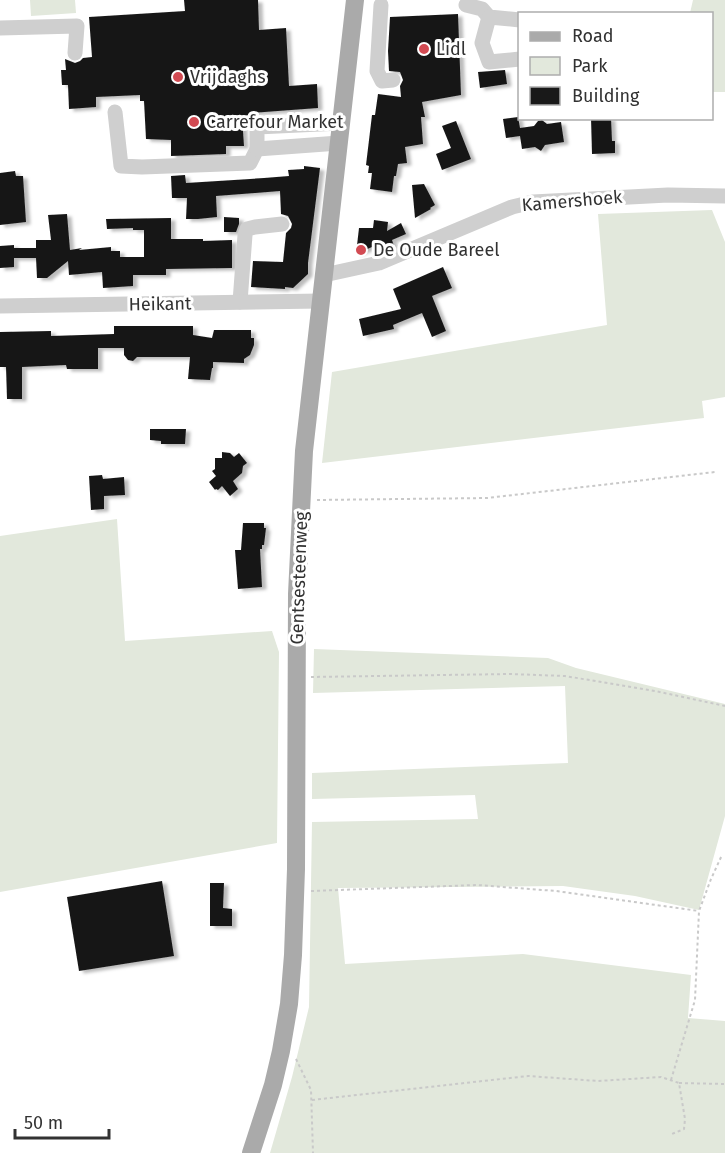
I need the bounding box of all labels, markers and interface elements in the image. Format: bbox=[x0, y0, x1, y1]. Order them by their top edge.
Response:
legend bbox=[518, 12, 713, 120]
text: Road bbox=[572, 25, 614, 47]
place label: Lidl bbox=[436, 38, 466, 60]
marker: Lidl bbox=[417, 42, 431, 56]
text: Park bbox=[572, 55, 608, 77]
place label: Vrijdaghs bbox=[190, 66, 266, 88]
marker: Vrijdaghs bbox=[171, 70, 185, 84]
text: Building bbox=[572, 85, 640, 107]
place label: Carrefour Market bbox=[206, 111, 344, 133]
marker: Carrefour Market bbox=[187, 115, 201, 129]
street label: Kamershoek bbox=[521, 186, 624, 216]
place label: De Oude Bareel bbox=[373, 239, 500, 261]
marker: De Oude Bareel bbox=[354, 243, 368, 257]
street label: Heikant bbox=[128, 292, 192, 316]
street label: Gentsesteenweg bbox=[286, 510, 312, 645]
scale bar bbox=[15, 1102, 110, 1140]
text: 50 m bbox=[24, 1112, 63, 1134]

